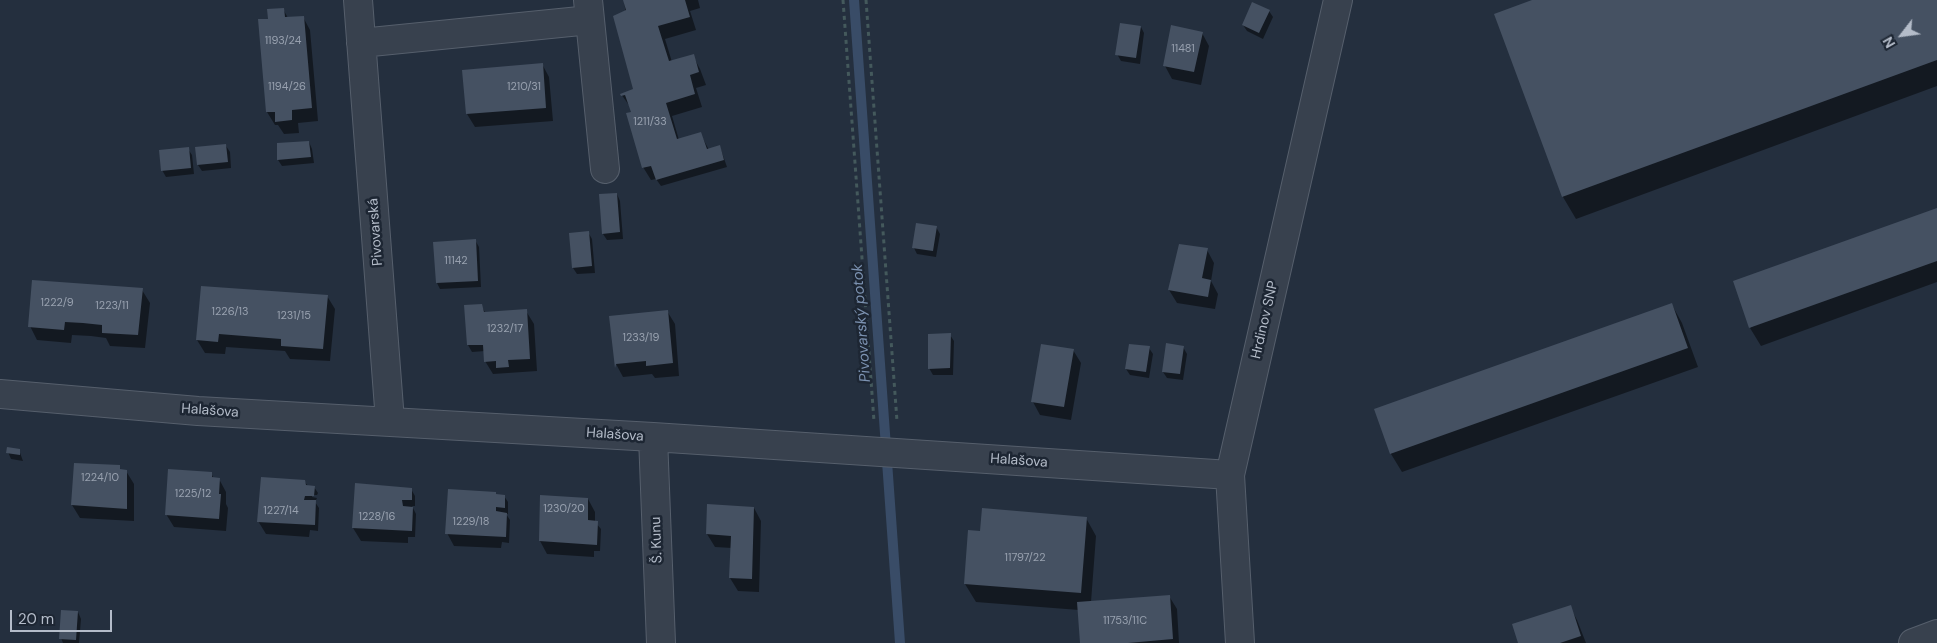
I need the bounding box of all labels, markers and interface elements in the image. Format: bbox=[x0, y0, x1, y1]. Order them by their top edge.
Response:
north arrow bbox=[1877, 10, 1927, 60]
house number: 1193/24 bbox=[265, 34, 301, 48]
text: N bbox=[1879, 34, 1899, 51]
house number: 11481 bbox=[1171, 42, 1195, 56]
house number: 1194/26 bbox=[268, 80, 306, 94]
house number: 1210/31 bbox=[507, 80, 541, 94]
house number: 1211/33 bbox=[633, 115, 667, 129]
street label: Pivovarská bbox=[365, 198, 387, 266]
house number: 11142 bbox=[444, 254, 468, 268]
water label: Pivovarský potok bbox=[849, 263, 875, 383]
street label: Hrdinov SNP bbox=[1248, 279, 1282, 361]
house number: 1222/9 bbox=[40, 296, 74, 310]
house number: 1223/11 bbox=[95, 299, 129, 313]
house number: 1226/13 bbox=[212, 305, 248, 319]
house number: 1231/15 bbox=[277, 309, 311, 323]
house number: 1232/17 bbox=[487, 322, 523, 336]
house number: 1233/19 bbox=[623, 331, 659, 345]
street label: Halašova bbox=[181, 401, 239, 421]
street label: Halašova bbox=[586, 425, 644, 445]
street label: Halašova bbox=[990, 451, 1048, 471]
house number: 1224/10 bbox=[81, 471, 119, 485]
house number: 1225/12 bbox=[175, 487, 211, 501]
house number: 1230/20 bbox=[543, 502, 585, 516]
house number: 1227/14 bbox=[263, 504, 299, 518]
house number: 1228/16 bbox=[359, 510, 395, 524]
house number: 1229/18 bbox=[453, 515, 489, 529]
street label: Š. Kunu bbox=[648, 516, 666, 564]
house number: 11797/22 bbox=[1005, 551, 1045, 565]
scale bar bbox=[12, 600, 115, 632]
text: 20 m bbox=[18, 609, 54, 629]
house number: 11753/11C bbox=[1103, 614, 1147, 628]

